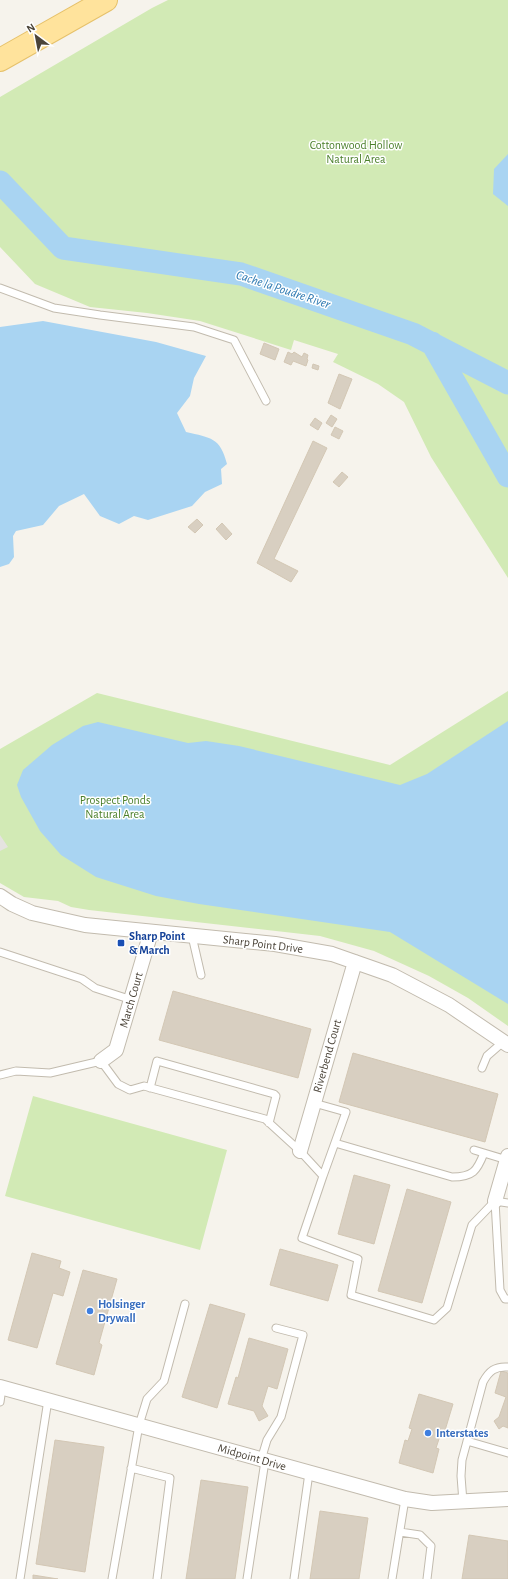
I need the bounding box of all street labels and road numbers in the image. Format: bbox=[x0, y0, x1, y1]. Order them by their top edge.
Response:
street label: Sharp Point Drive bbox=[222, 933, 304, 955]
street label: March Court bbox=[117, 971, 145, 1029]
street label: Riverbend Court bbox=[311, 1018, 343, 1094]
street label: Midpoint Drive bbox=[216, 1442, 288, 1472]

